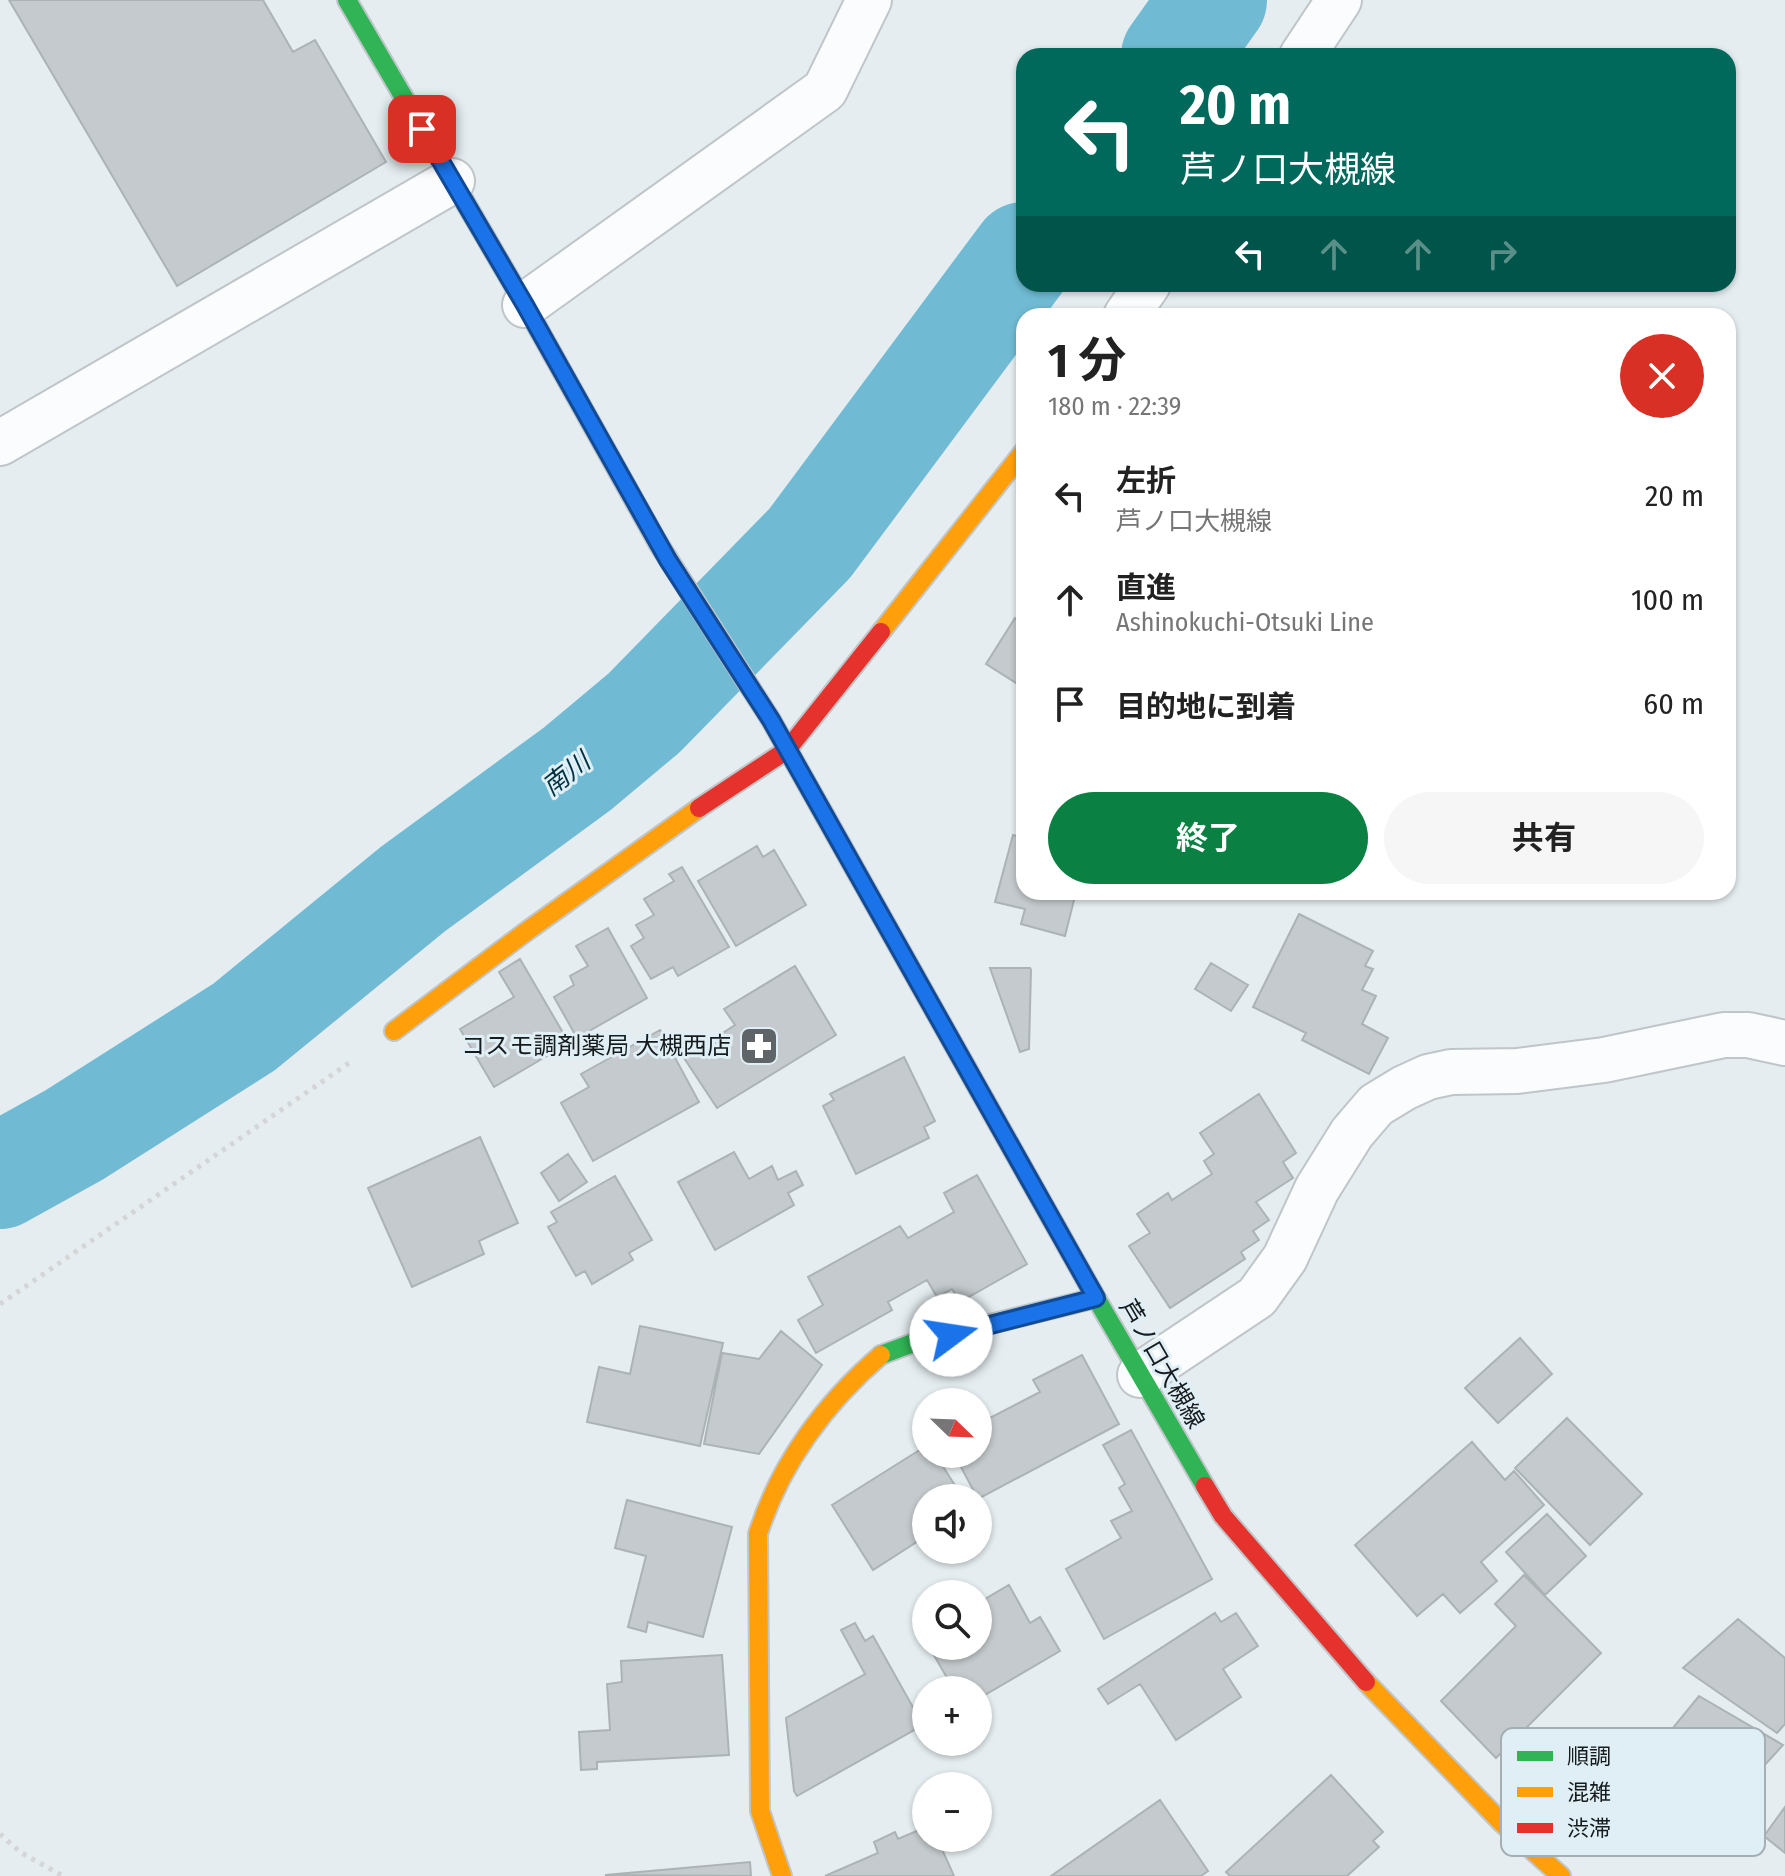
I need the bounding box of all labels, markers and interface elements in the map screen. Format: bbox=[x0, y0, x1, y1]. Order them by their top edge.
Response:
text: 20 m bbox=[1180, 72, 1291, 139]
icon: left bbox=[1048, 80, 1152, 184]
pin bbox=[388, 95, 456, 163]
icon: arrive bbox=[400, 107, 444, 151]
text: 芦ノ口大槻線 bbox=[1180, 148, 1396, 192]
icon: left bbox=[1228, 232, 1272, 276]
icon: ahead bbox=[1312, 232, 1356, 276]
icon: ahead bbox=[1396, 232, 1440, 276]
icon: right bbox=[1480, 232, 1524, 276]
text: 1 分 bbox=[1048, 332, 1126, 390]
button: close bbox=[1620, 334, 1704, 418]
text: 180 m · 22:39 bbox=[1048, 391, 1181, 422]
text: 左折 bbox=[1116, 463, 1176, 499]
icon: left bbox=[1048, 474, 1092, 518]
text: 20 m bbox=[1645, 478, 1704, 514]
text: 芦ノ口大槻線 bbox=[1116, 506, 1272, 537]
text: 直進 bbox=[1116, 570, 1176, 606]
icon: ahead bbox=[1048, 578, 1092, 622]
text: 100 m bbox=[1631, 582, 1704, 618]
text: Ashinokuchi-Otsuki Line bbox=[1116, 607, 1374, 638]
icon: arrive bbox=[1048, 682, 1092, 726]
text: 60 m bbox=[1643, 686, 1704, 722]
text: 目的地に到着 bbox=[1116, 689, 1296, 725]
water label: 南川 bbox=[536, 744, 599, 803]
button: 終了 bbox=[1048, 792, 1368, 884]
button: 共有 bbox=[1384, 792, 1704, 884]
pharmacy icon: コスモ調剤薬局 大槻西店 bbox=[738, 1025, 780, 1067]
place label: コスモ調剤薬局 大槻西店 bbox=[461, 1032, 731, 1060]
position arrow bbox=[909, 1293, 993, 1377]
street label: 芦ノ口大槻線 bbox=[1114, 1295, 1210, 1433]
north arrow bbox=[912, 1388, 992, 1468]
map controls bbox=[912, 1388, 992, 1852]
button: sound bbox=[912, 1484, 992, 1564]
button: search bbox=[912, 1580, 992, 1660]
button: + bbox=[912, 1676, 992, 1756]
legend bbox=[1501, 1728, 1765, 1856]
text: 順調 bbox=[1567, 1743, 1611, 1770]
button: − bbox=[912, 1772, 992, 1852]
text: 混雑 bbox=[1567, 1779, 1611, 1806]
text: 渋滞 bbox=[1567, 1815, 1611, 1842]

